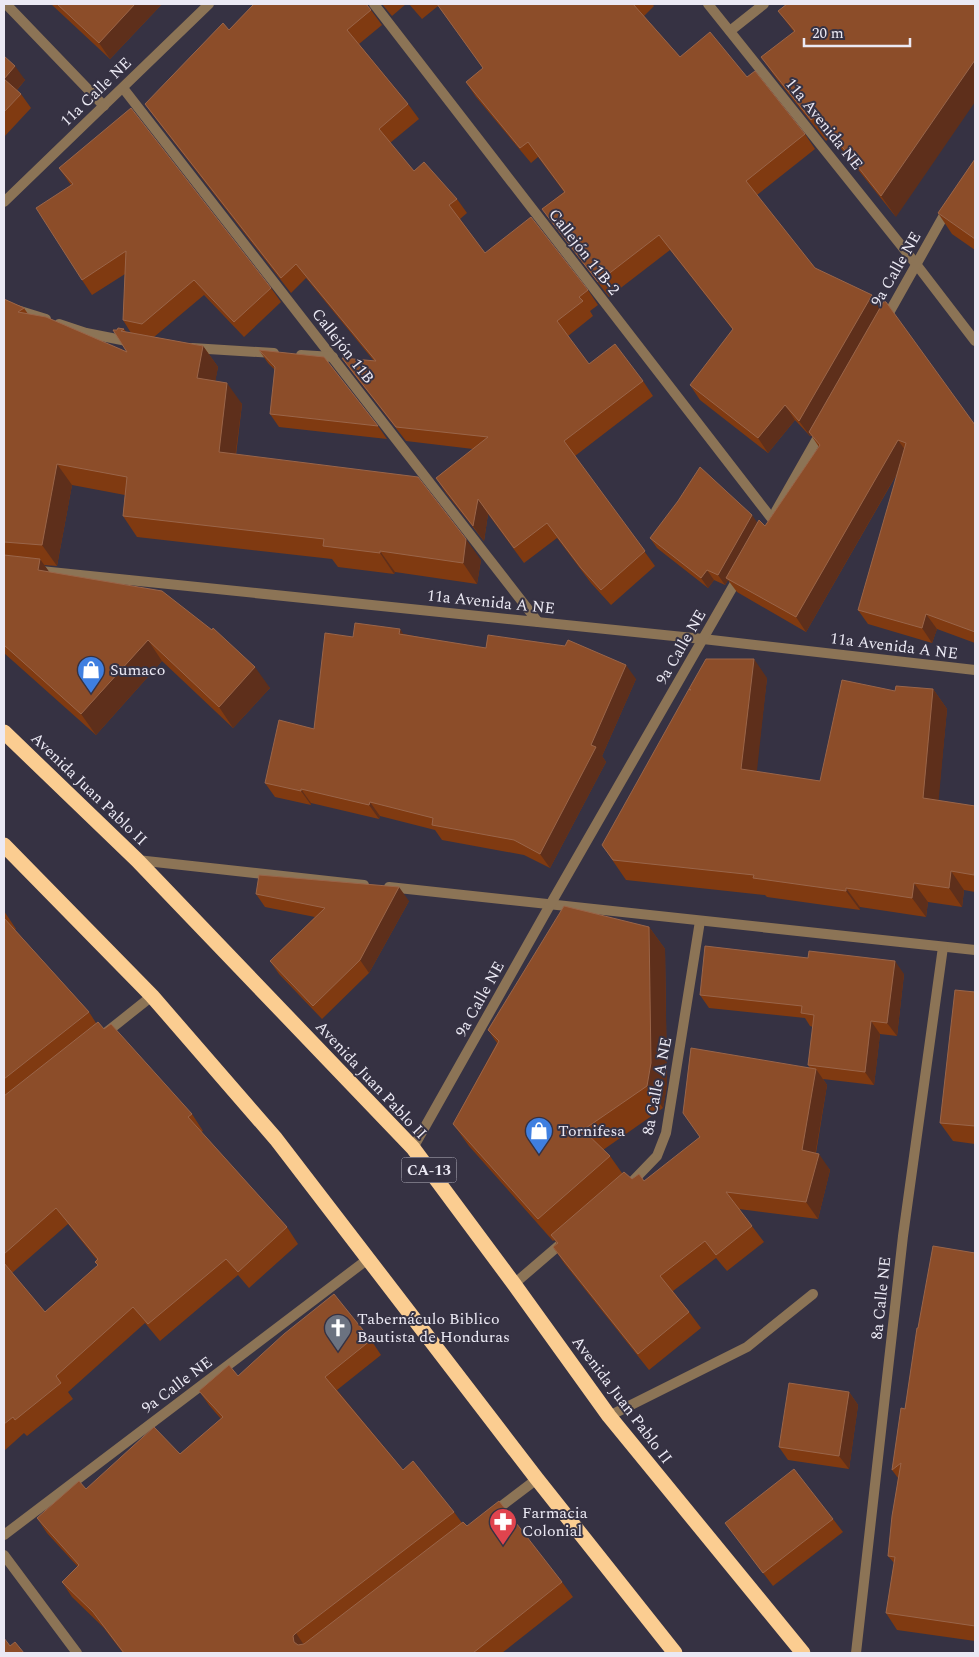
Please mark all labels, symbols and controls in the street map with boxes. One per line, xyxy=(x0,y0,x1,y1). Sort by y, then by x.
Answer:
scale bar xyxy=(804,15,910,47)
text: 20 m xyxy=(812,22,844,45)
street label: 11a Calle NE xyxy=(55,52,137,132)
street label: 11a Avenida NE xyxy=(779,73,869,175)
street label: Callejón 11B-2 xyxy=(543,204,625,300)
street label: 9a Calle NE xyxy=(865,227,927,311)
street label: Callejón 11B xyxy=(306,303,380,389)
street label: 11a Avenida A NE xyxy=(426,583,556,621)
street label: 9a Calle NE xyxy=(650,605,712,689)
street label: 11a Avenida A NE xyxy=(829,626,959,666)
shop icon: Sumaco xyxy=(76,655,106,694)
place label: Sumaco xyxy=(110,658,165,682)
street label: Avenida Juan Pablo II xyxy=(25,727,153,851)
street label: 9a Calle NE xyxy=(449,957,511,1041)
street label: Avenida Juan Pablo II xyxy=(310,1015,432,1145)
street label: 8a Calle A NE xyxy=(636,1035,678,1137)
shop icon: Tornifesa xyxy=(524,1116,554,1155)
place label: Tornifesa xyxy=(558,1119,625,1143)
road number: CA-13 xyxy=(402,1158,456,1182)
street label: 8a Calle NE xyxy=(865,1255,897,1341)
place label: Tabernáculo Biblico Bautista de Honduras xyxy=(357,1307,510,1349)
church icon: Tabernáculo Biblico Bautista de Honduras xyxy=(323,1313,353,1352)
street label: Avenida Juan Pablo II xyxy=(566,1331,678,1469)
street label: 9a Calle NE xyxy=(136,1350,218,1420)
place label: Farmacia Colonial xyxy=(522,1501,588,1543)
pharmacy icon: Farmacia Colonial xyxy=(488,1507,518,1546)

